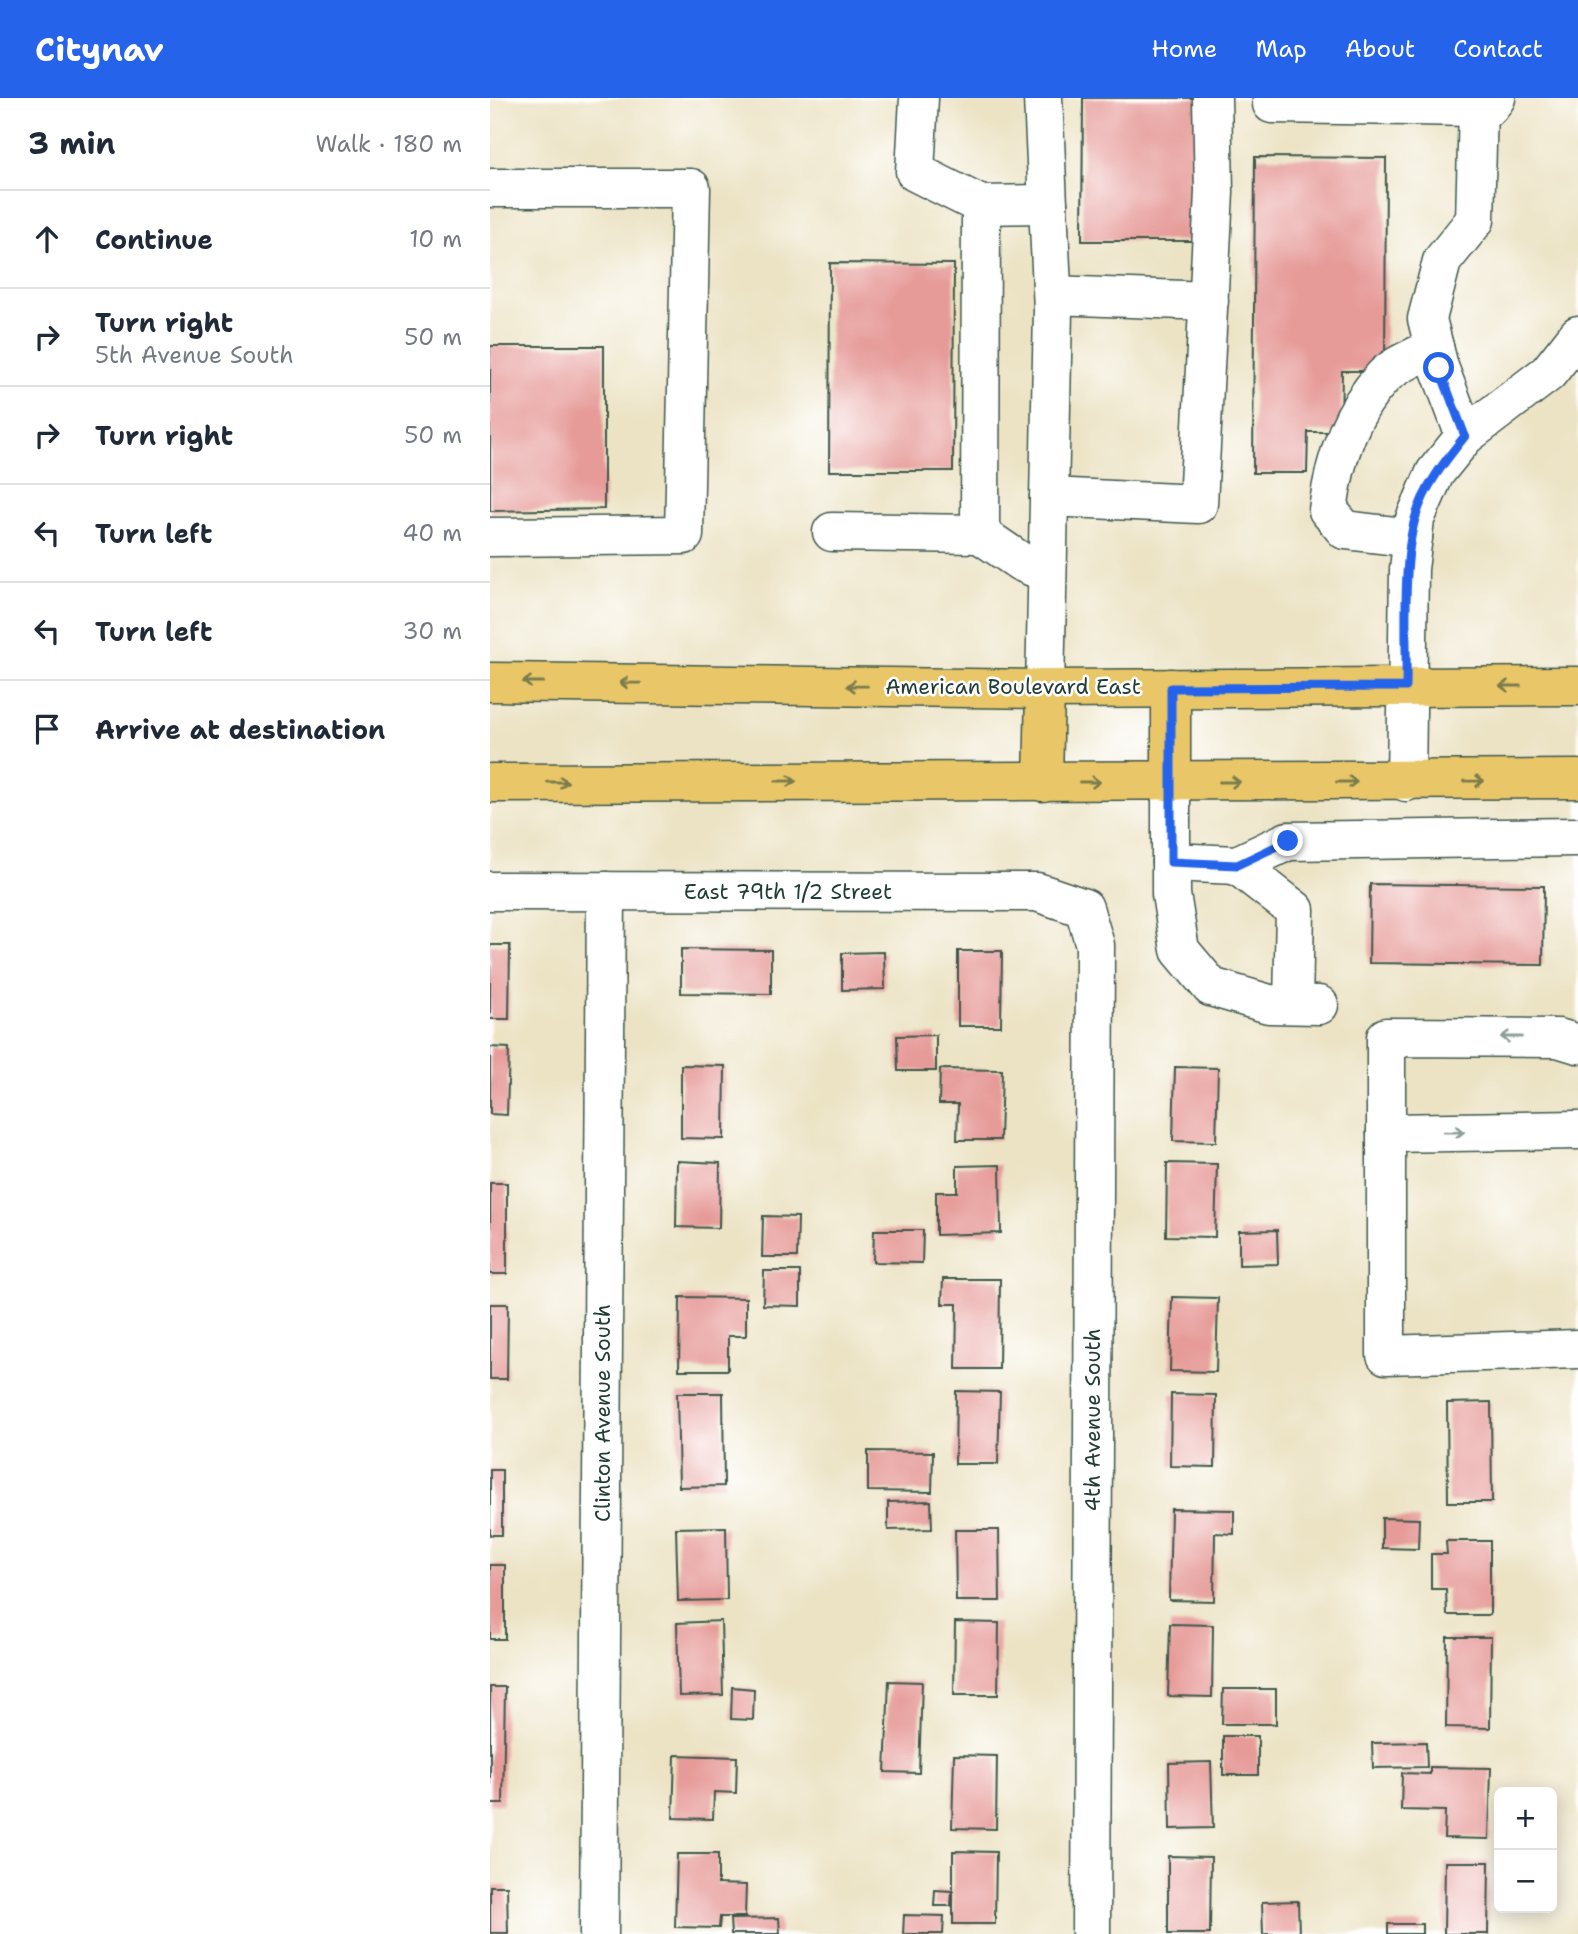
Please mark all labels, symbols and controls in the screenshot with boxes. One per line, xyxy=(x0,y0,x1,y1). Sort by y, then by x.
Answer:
text: Citynav xyxy=(35,27,164,72)
text: Home xyxy=(1151,33,1217,65)
text: Map xyxy=(1255,33,1307,65)
text: About xyxy=(1345,33,1415,65)
text: Contact xyxy=(1453,33,1543,65)
text: 3 min xyxy=(28,123,115,164)
text: Walk · 180 m xyxy=(316,129,462,159)
icon: ahead xyxy=(28,220,66,258)
text: Continue xyxy=(95,222,213,257)
text: 10 m xyxy=(409,224,462,254)
text: Turn right xyxy=(95,305,233,340)
icon: right xyxy=(28,318,66,356)
text: 50 m xyxy=(404,322,462,352)
text: 5th Avenue South xyxy=(95,340,294,370)
route start xyxy=(1423,352,1454,383)
icon: right xyxy=(28,416,66,454)
text: Turn right xyxy=(95,418,233,453)
text: 50 m xyxy=(404,420,462,450)
icon: left xyxy=(28,514,66,552)
text: Turn left xyxy=(95,516,212,551)
text: 40 m xyxy=(402,518,462,548)
icon: left xyxy=(28,612,66,650)
text: Turn left xyxy=(95,614,212,649)
text: 30 m xyxy=(403,616,462,646)
street label: American Boulevard East xyxy=(885,673,1141,701)
one-way arrow xyxy=(522,675,545,689)
one-way arrow xyxy=(619,676,642,689)
one-way arrow xyxy=(846,679,869,693)
one-way arrow xyxy=(1499,680,1522,693)
icon: arrive xyxy=(28,710,66,748)
text: Arrive at destination xyxy=(95,712,385,747)
one-way arrow xyxy=(774,774,797,788)
one-way arrow xyxy=(1462,774,1485,788)
one-way arrow xyxy=(546,775,569,789)
one-way arrow xyxy=(1078,775,1101,789)
one-way arrow xyxy=(1218,775,1241,789)
one-way arrow xyxy=(1335,775,1358,789)
route end xyxy=(1272,825,1303,856)
street label: East 79th 1/2 Street xyxy=(684,878,892,906)
one-way arrow xyxy=(1499,1030,1522,1044)
one-way arrow xyxy=(1443,1125,1466,1138)
street label: Clinton Avenue South xyxy=(589,1304,617,1522)
street label: 4th Avenue South xyxy=(1079,1328,1107,1512)
map controls xyxy=(1494,1787,1557,1913)
button: + xyxy=(1494,1787,1557,1850)
button: − xyxy=(1494,1850,1557,1913)

